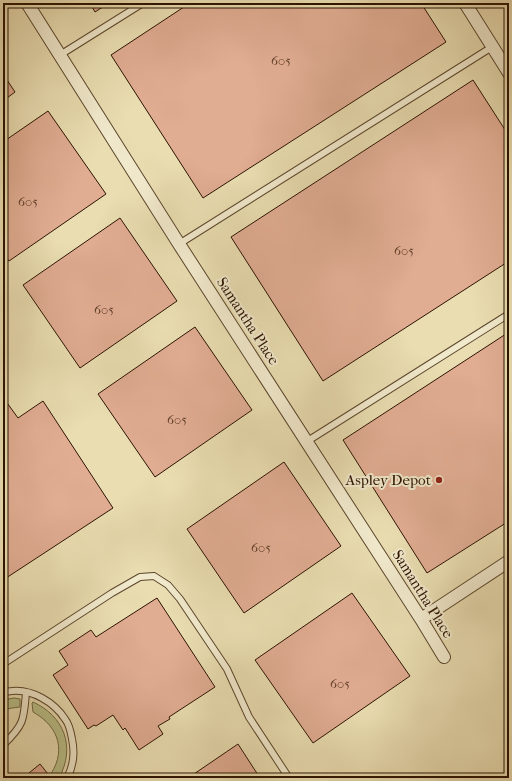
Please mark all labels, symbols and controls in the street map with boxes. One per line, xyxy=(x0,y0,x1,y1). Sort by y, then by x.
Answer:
house number: 605 xyxy=(271,53,291,68)
house number: 605 xyxy=(18,194,38,209)
house number: 605 xyxy=(394,243,414,258)
street label: Samantha Place xyxy=(213,274,283,369)
house number: 605 xyxy=(94,302,114,317)
house number: 605 xyxy=(167,412,187,427)
place label: Aspley Depot xyxy=(344,471,432,489)
marker: Aspley Depot xyxy=(434,475,444,485)
house number: 605 xyxy=(251,540,271,555)
street label: Samantha Place xyxy=(389,546,458,642)
house number: 605 xyxy=(330,676,350,691)

